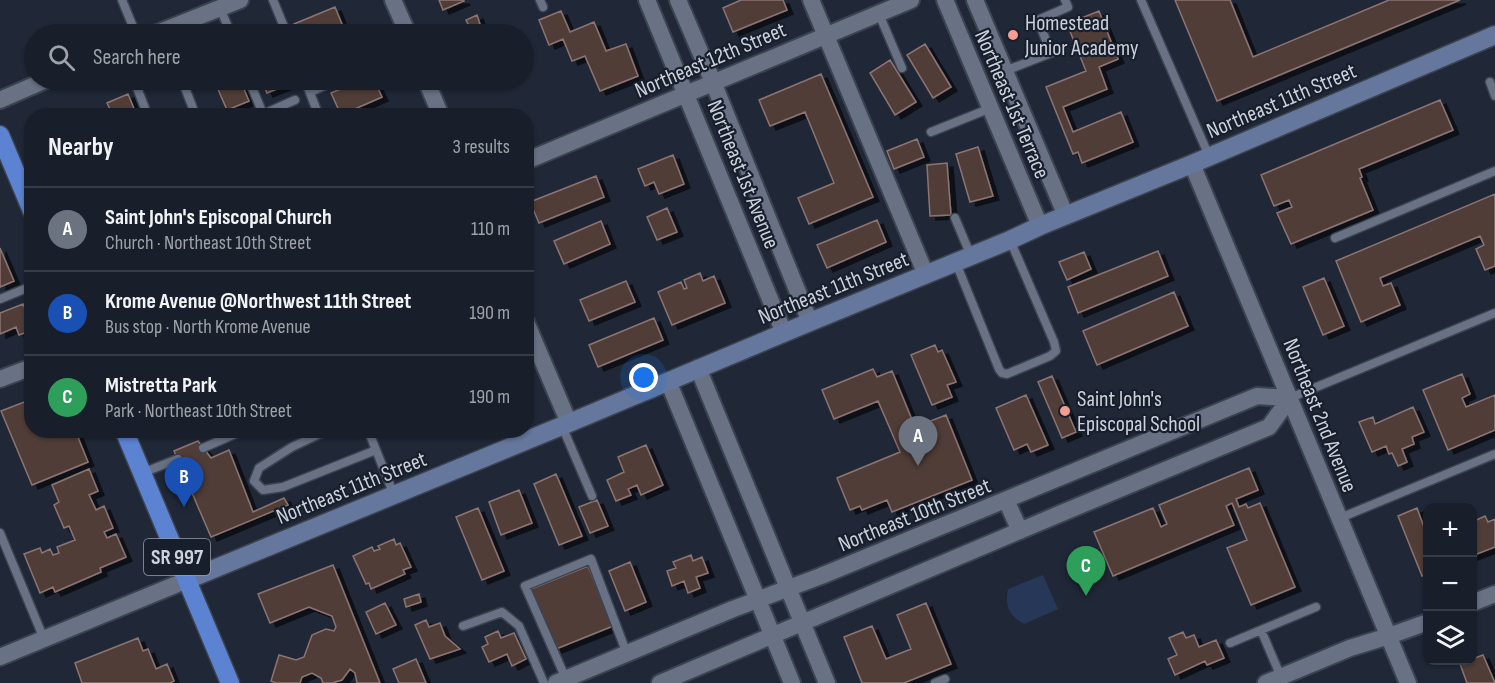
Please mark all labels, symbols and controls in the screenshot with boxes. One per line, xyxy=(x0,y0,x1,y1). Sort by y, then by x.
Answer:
place label: Homestead Junior Academy xyxy=(1024,10,1139,62)
street label: Northeast 12th Street xyxy=(631,16,790,104)
search box xyxy=(24,24,534,90)
street label: Northeast 1st Terrace xyxy=(968,26,1055,183)
marker: Homestead Junior Academy xyxy=(1006,28,1020,42)
icon: search xyxy=(45,41,78,74)
text: Search here xyxy=(93,44,180,71)
street label: Northeast 11th Street xyxy=(1203,58,1361,145)
street label: Northeast 1st Avenue xyxy=(700,96,785,253)
text: Nearby xyxy=(48,132,114,163)
text: 3 results xyxy=(453,135,510,159)
text: Saint John's Episcopal Church xyxy=(105,204,332,231)
text: A xyxy=(63,217,72,241)
text: 110 m xyxy=(471,217,510,241)
text: Church · Northeast 10th Street xyxy=(105,231,311,255)
street label: Northeast 11th Street xyxy=(754,246,913,331)
text: Krome Avenue @Northwest 11th Street xyxy=(105,288,411,315)
text: B xyxy=(63,301,72,325)
text: 190 m xyxy=(469,301,510,325)
text: Bus stop · North Krome Avenue xyxy=(105,315,311,339)
street label: Northeast 2nd Avenue xyxy=(1276,335,1363,496)
your location xyxy=(629,363,658,392)
text: Mistretta Park xyxy=(105,372,217,399)
text: C xyxy=(62,385,73,409)
text: 190 m xyxy=(469,385,510,409)
place label: Saint John's Episcopal School xyxy=(1077,386,1200,438)
text: Park · Northeast 10th Street xyxy=(105,399,292,423)
marker: Saint John's Episcopal School xyxy=(1058,404,1072,418)
pin: A xyxy=(898,416,938,466)
street label: Northeast 11th Street xyxy=(272,446,431,531)
pin: B xyxy=(164,458,204,507)
street label: Northeast 10th Street xyxy=(834,472,995,558)
map controls xyxy=(1423,503,1477,665)
button: + xyxy=(1423,503,1477,557)
road number: SR 997 xyxy=(144,539,210,575)
pin: C xyxy=(1066,546,1106,596)
button: − xyxy=(1423,557,1477,611)
button: layers xyxy=(1423,611,1477,665)

